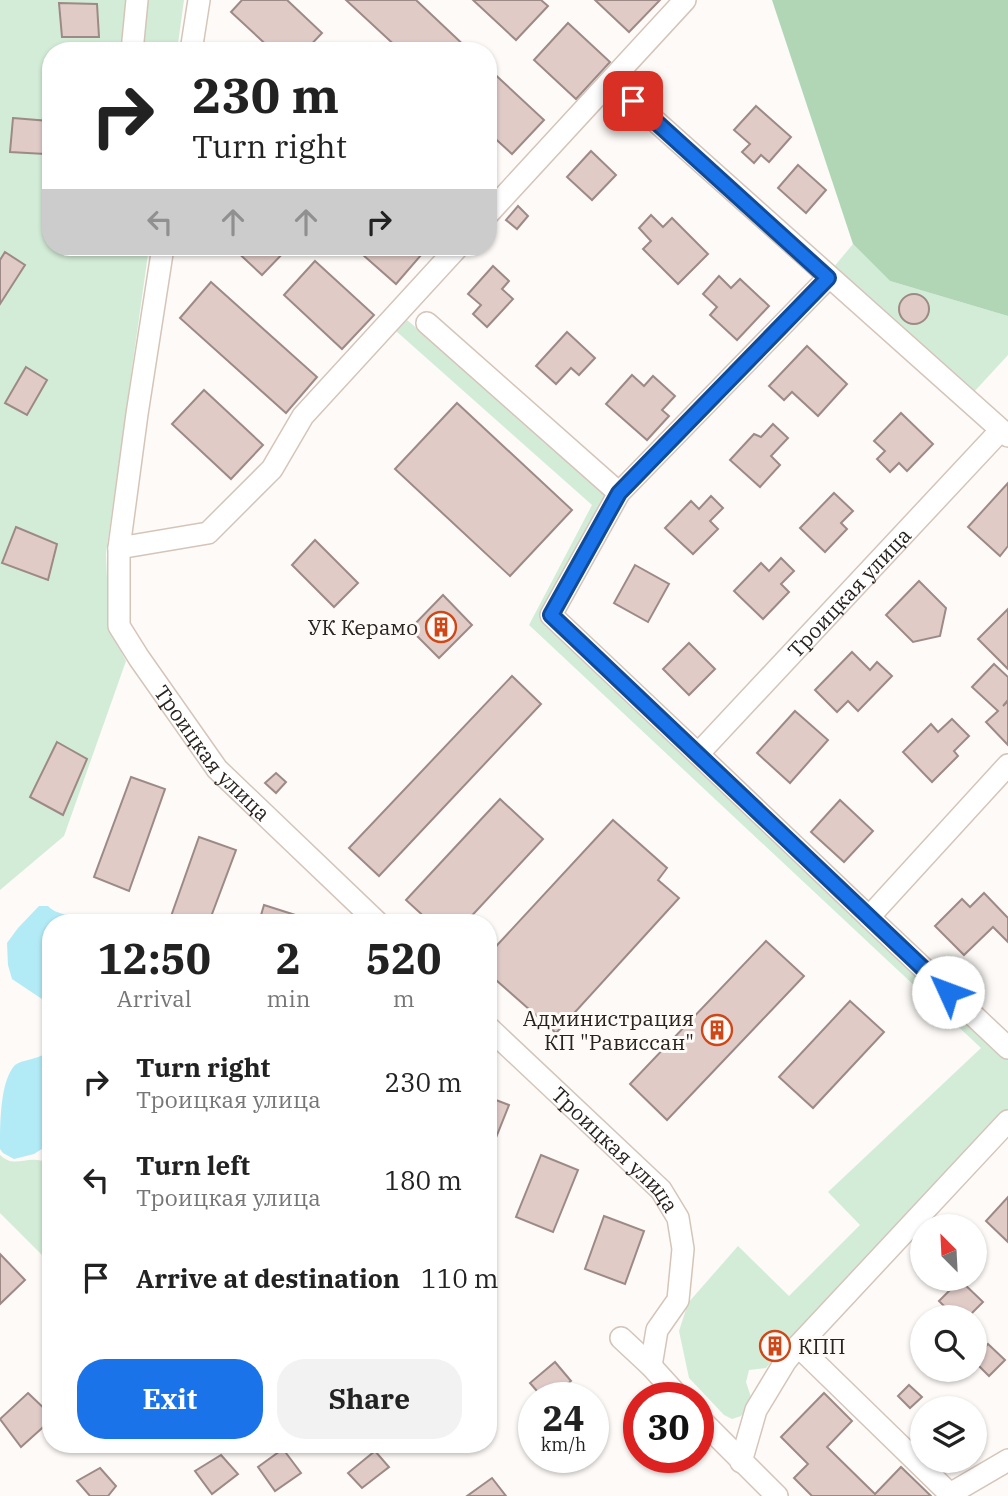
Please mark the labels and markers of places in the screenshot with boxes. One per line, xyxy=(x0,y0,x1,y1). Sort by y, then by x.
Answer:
pin xyxy=(603,71,663,131)
building icon: УК Керамо xyxy=(424,610,458,644)
place label: УК Керамо xyxy=(308,613,418,641)
place label: Администрация КП "Рависсан" xyxy=(523,1004,694,1056)
building icon: Администрация КП "Рависсан" xyxy=(700,1013,734,1047)
building icon: КПП xyxy=(758,1329,792,1363)
place label: КПП xyxy=(798,1332,845,1360)

